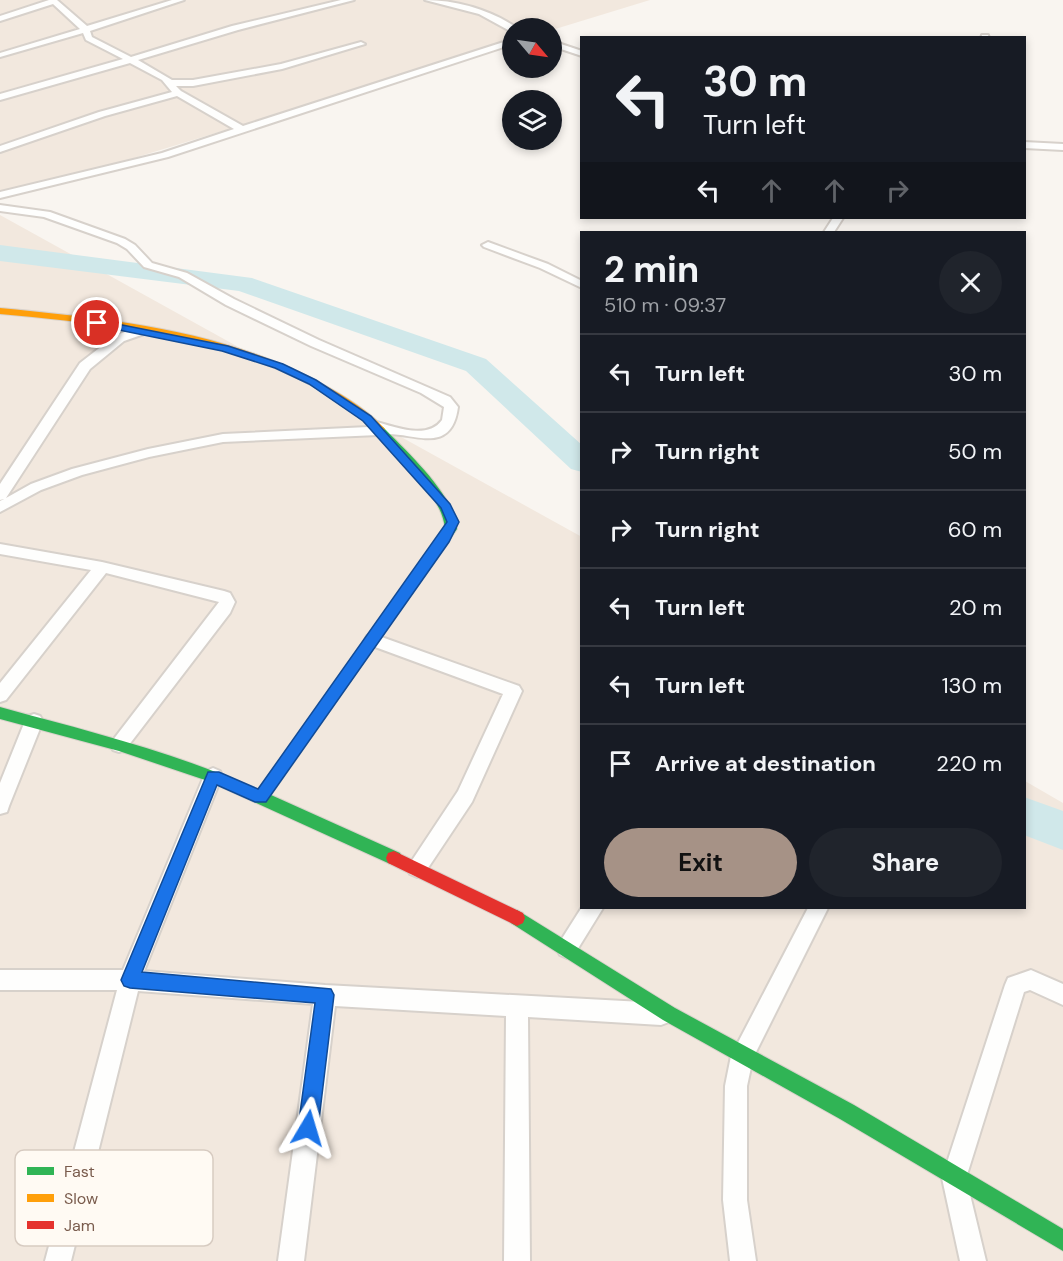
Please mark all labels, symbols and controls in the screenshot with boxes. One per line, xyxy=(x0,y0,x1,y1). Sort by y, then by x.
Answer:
north arrow xyxy=(502,18,562,78)
map controls xyxy=(502,18,562,150)
text: 30 m xyxy=(703,54,807,109)
icon: left xyxy=(604,60,682,138)
button: layers xyxy=(502,90,562,150)
text: Turn left xyxy=(703,107,806,142)
icon: left xyxy=(692,174,725,207)
icon: ahead xyxy=(755,174,788,207)
icon: ahead xyxy=(818,174,851,207)
icon: right xyxy=(881,174,914,207)
text: 2 min xyxy=(604,246,699,293)
button: close xyxy=(939,251,1002,314)
text: 510 m · 09:37 xyxy=(604,292,726,318)
pin xyxy=(71,297,122,348)
icon: arrive xyxy=(80,306,113,339)
icon: left xyxy=(604,357,637,390)
text: Turn left xyxy=(655,359,745,388)
text: 30 m xyxy=(948,359,1002,388)
icon: right xyxy=(604,435,637,468)
text: Turn right xyxy=(655,437,760,466)
text: 50 m xyxy=(948,437,1002,466)
icon: right xyxy=(604,513,637,546)
text: Turn right xyxy=(655,515,760,544)
text: 60 m xyxy=(948,515,1002,544)
icon: left xyxy=(604,591,637,624)
text: Turn left xyxy=(655,593,745,622)
text: 20 m xyxy=(949,593,1002,622)
icon: left xyxy=(604,669,637,702)
text: Turn left xyxy=(655,671,745,700)
text: 130 m xyxy=(942,671,1002,700)
icon: arrive xyxy=(604,747,637,780)
text: Arrive at destination xyxy=(655,749,876,778)
text: 220 m xyxy=(936,749,1002,778)
button: Exit xyxy=(604,828,797,897)
button: Share xyxy=(809,828,1002,897)
position arrow xyxy=(276,1096,340,1160)
legend xyxy=(15,1150,213,1246)
text: Fast xyxy=(64,1161,95,1182)
text: Slow xyxy=(64,1188,98,1209)
text: Jam xyxy=(64,1215,95,1236)

